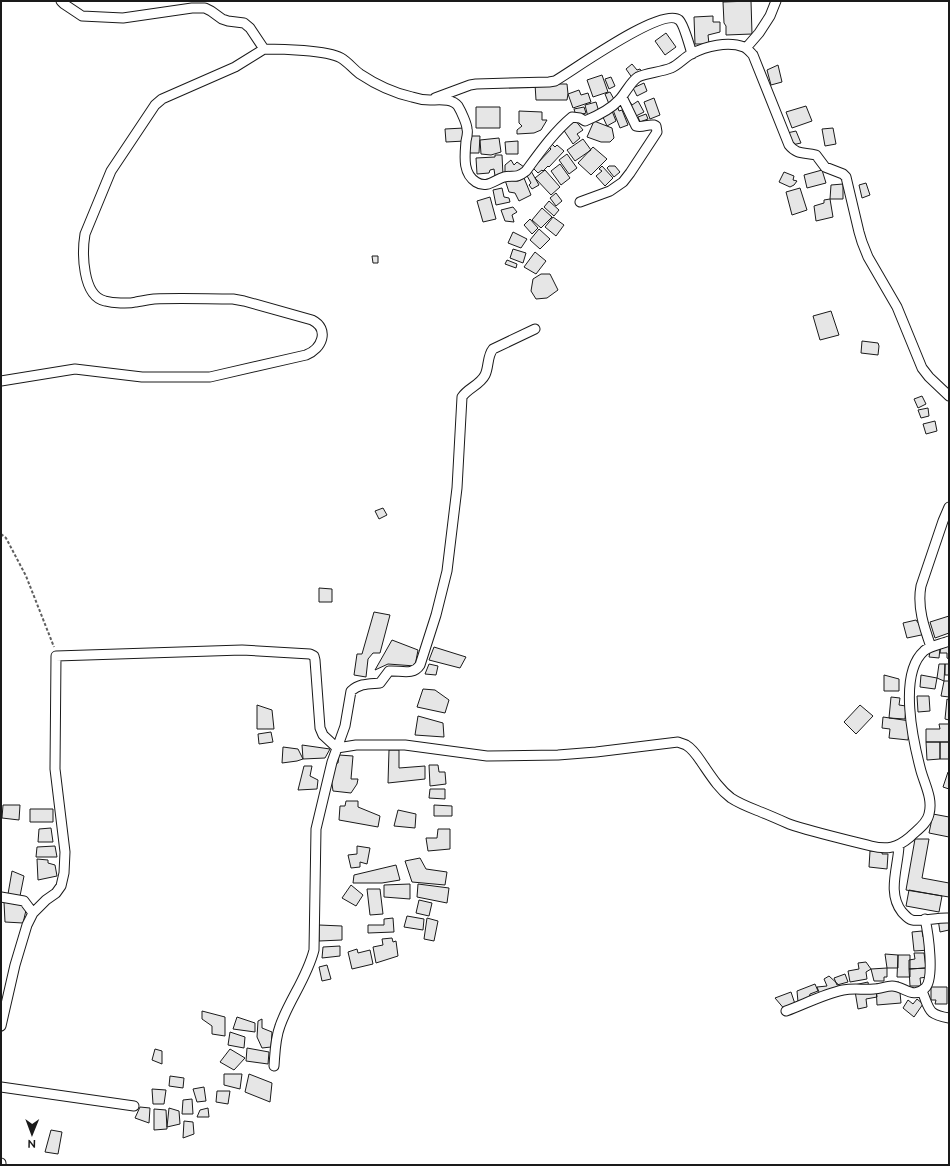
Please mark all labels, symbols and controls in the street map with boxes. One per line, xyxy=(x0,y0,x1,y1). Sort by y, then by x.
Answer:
north arrow xyxy=(12,1114,52,1154)
text: N xyxy=(28,1137,36,1150)

